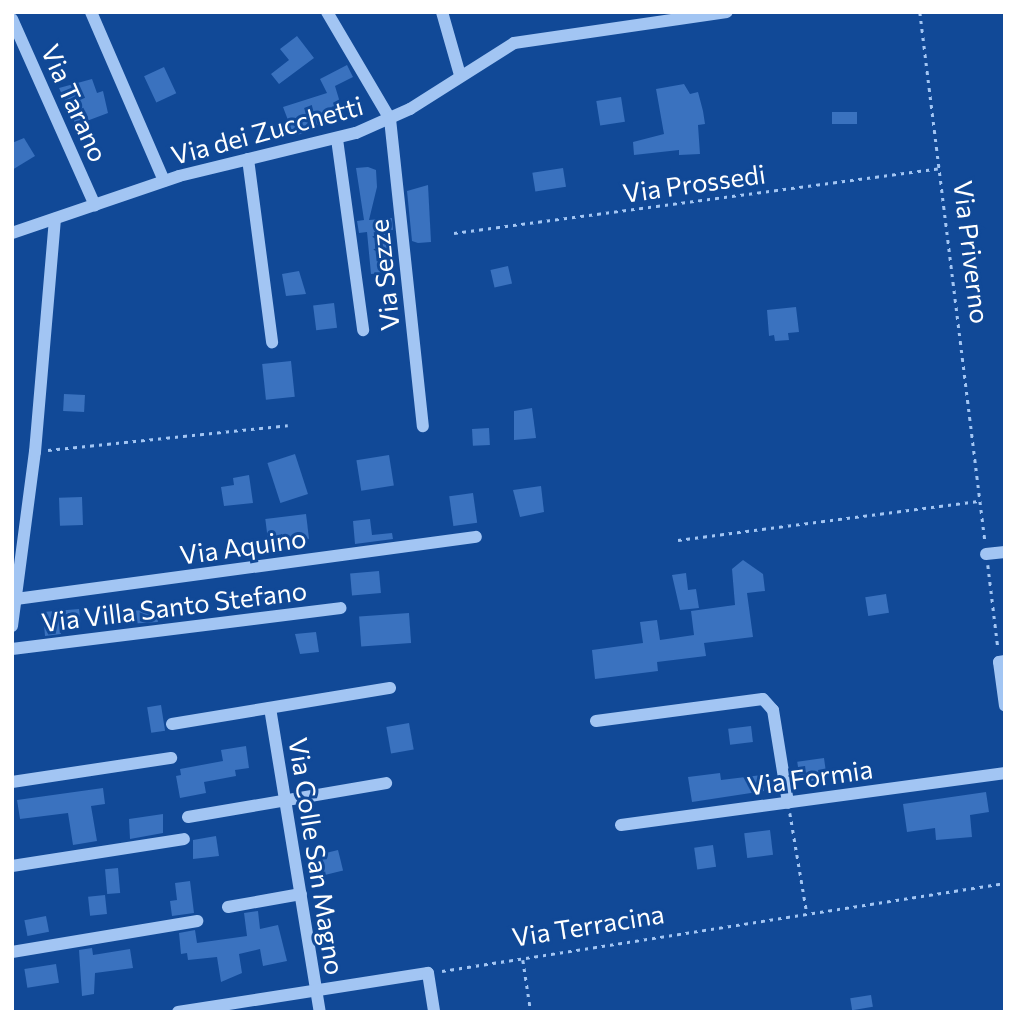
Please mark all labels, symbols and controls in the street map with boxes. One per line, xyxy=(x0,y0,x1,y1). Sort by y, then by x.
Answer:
street label: Via Tarano xyxy=(35,39,115,167)
street label: Via dei Zucchetti xyxy=(168,89,366,171)
street label: Via Prossedi xyxy=(621,158,767,208)
street label: Via Priverno xyxy=(948,179,996,325)
street label: Via Sezze xyxy=(363,218,405,332)
street label: Via Aquino xyxy=(178,522,308,570)
street label: Via Villa Santo Stefano xyxy=(40,574,308,638)
street label: Via Colle San Magno xyxy=(283,735,351,977)
street label: Via Formia xyxy=(745,753,875,801)
street label: Via Terracina xyxy=(510,898,666,952)

